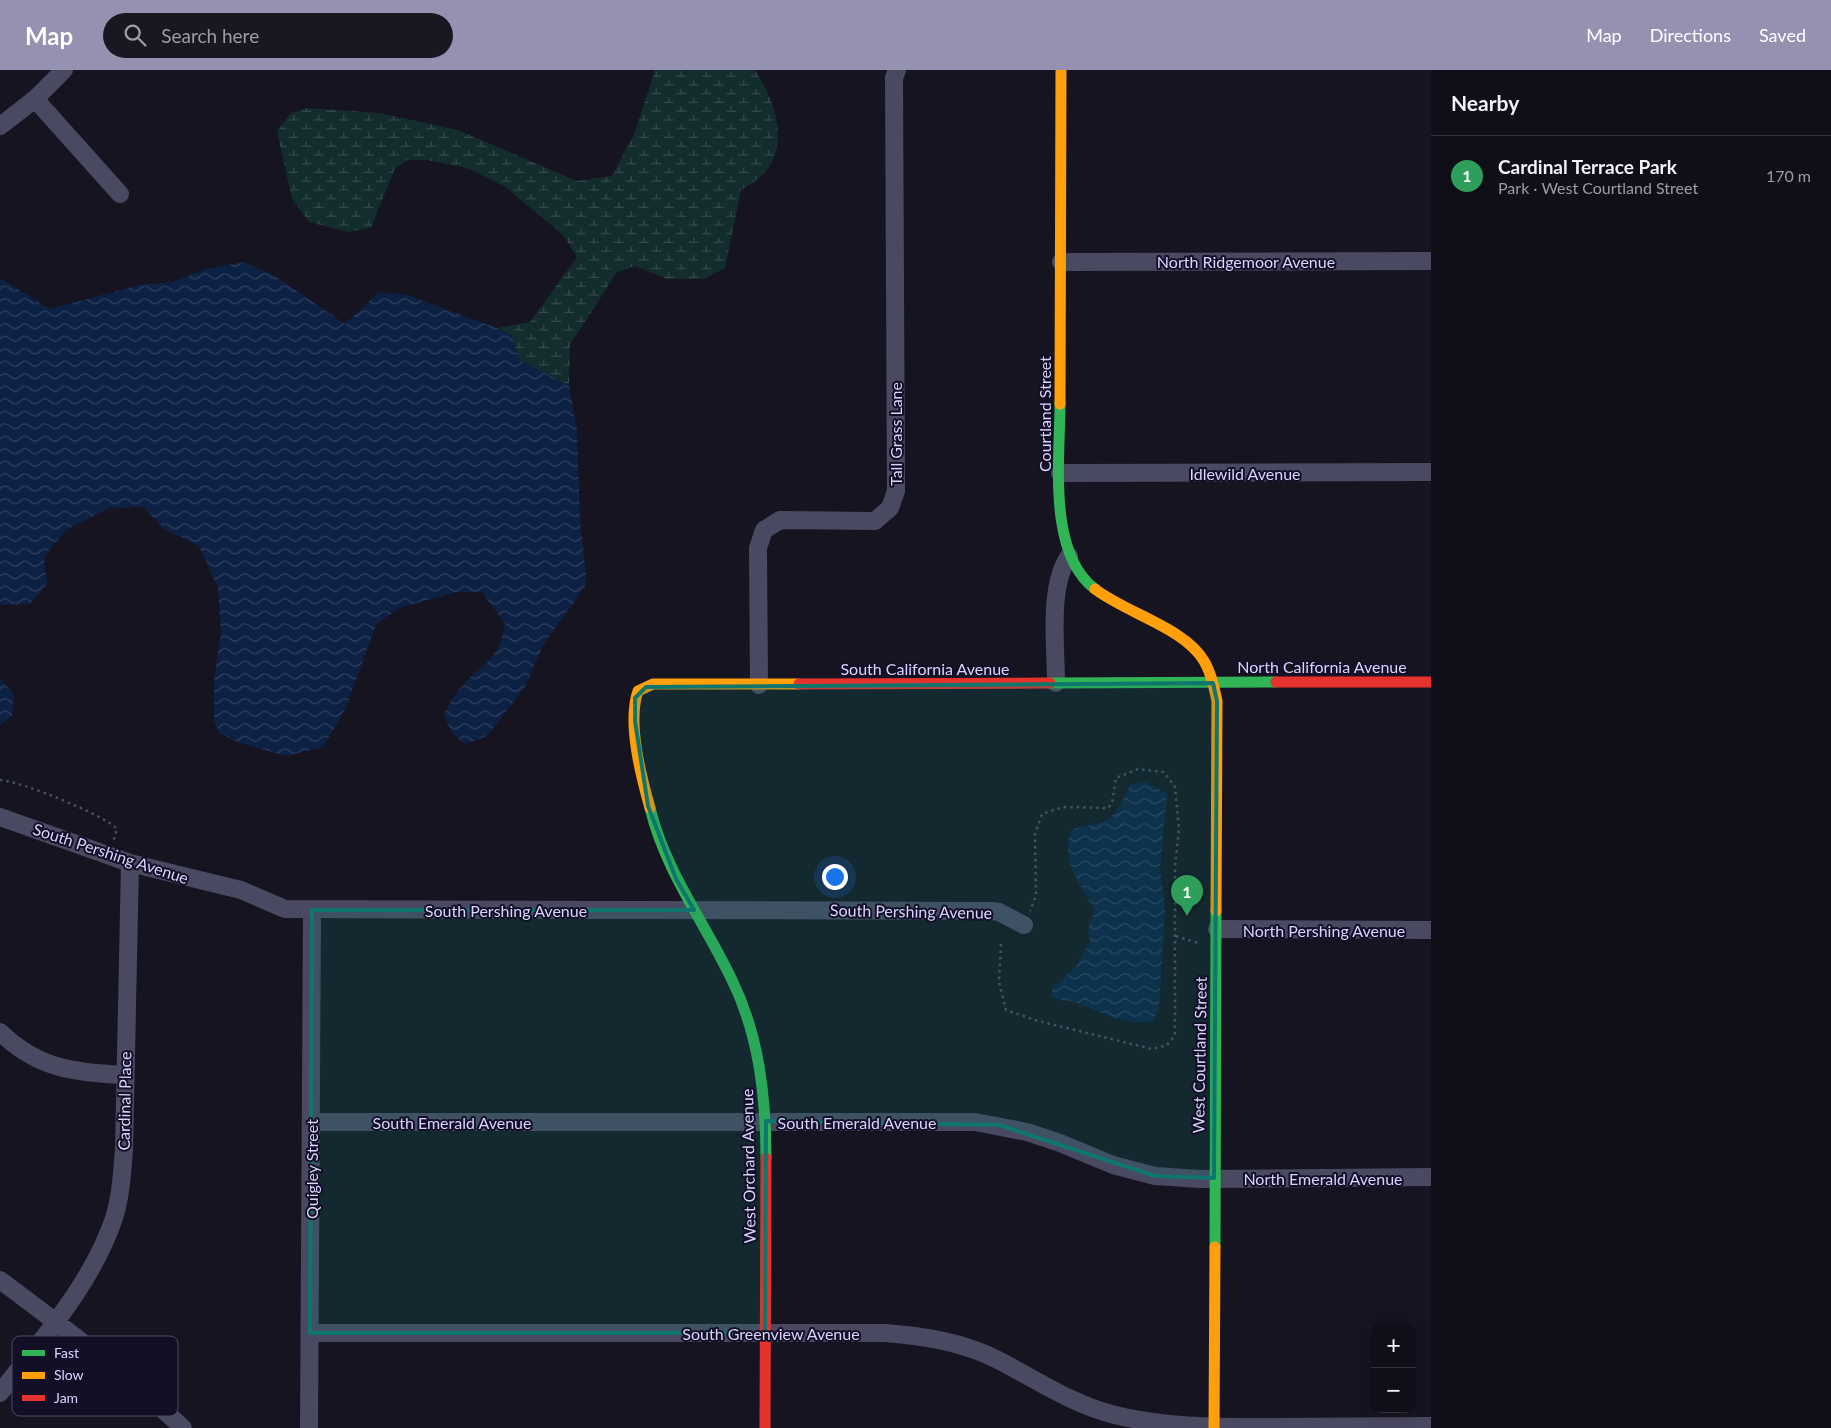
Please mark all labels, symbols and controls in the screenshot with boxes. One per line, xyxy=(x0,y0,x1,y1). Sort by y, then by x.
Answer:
search box xyxy=(103,13,453,58)
text: Map xyxy=(25,21,73,50)
icon: search xyxy=(121,21,149,49)
text: Search here xyxy=(161,24,259,47)
text: Map xyxy=(1586,24,1622,46)
text: Directions xyxy=(1650,24,1731,46)
text: Saved xyxy=(1759,24,1806,46)
text: Nearby xyxy=(1451,90,1519,115)
text: Cardinal Terrace Park xyxy=(1498,155,1677,178)
text: 1 xyxy=(1462,166,1472,185)
text: 170 m xyxy=(1766,166,1811,185)
text: Park · West Courtland Street xyxy=(1498,178,1698,197)
street label: North Ridgemoor Avenue xyxy=(1157,252,1335,271)
street label: Courtland Street xyxy=(1035,356,1054,472)
street label: Tall Grass Lane xyxy=(886,382,905,486)
street label: Idlewild Avenue xyxy=(1189,464,1301,483)
street label: North California Avenue xyxy=(1237,657,1407,676)
street label: South California Avenue xyxy=(840,659,1010,678)
street label: South Pershing Avenue xyxy=(31,819,191,887)
your location xyxy=(822,864,848,890)
pin: 1 xyxy=(1171,875,1203,916)
street label: South Pershing Avenue xyxy=(830,900,992,922)
street label: South Pershing Avenue xyxy=(425,901,587,920)
street label: North Pershing Avenue xyxy=(1243,921,1405,940)
street label: West Courtland Street xyxy=(1188,976,1210,1134)
street label: Cardinal Place xyxy=(114,1051,134,1151)
street label: West Orchard Avenue xyxy=(737,1089,759,1243)
street label: South Emerald Avenue xyxy=(373,1113,531,1132)
street label: South Emerald Avenue xyxy=(778,1113,936,1132)
street label: Quigley Street xyxy=(302,1119,321,1219)
street label: North Emerald Avenue xyxy=(1243,1169,1403,1188)
map controls xyxy=(1371,1323,1416,1413)
button: + xyxy=(1371,1323,1416,1368)
street label: South Greenview Avenue xyxy=(682,1324,860,1343)
legend xyxy=(12,1336,178,1416)
text: Fast xyxy=(54,1344,79,1361)
text: Slow xyxy=(54,1366,84,1383)
button: − xyxy=(1371,1368,1416,1413)
text: Jam xyxy=(54,1389,78,1406)

